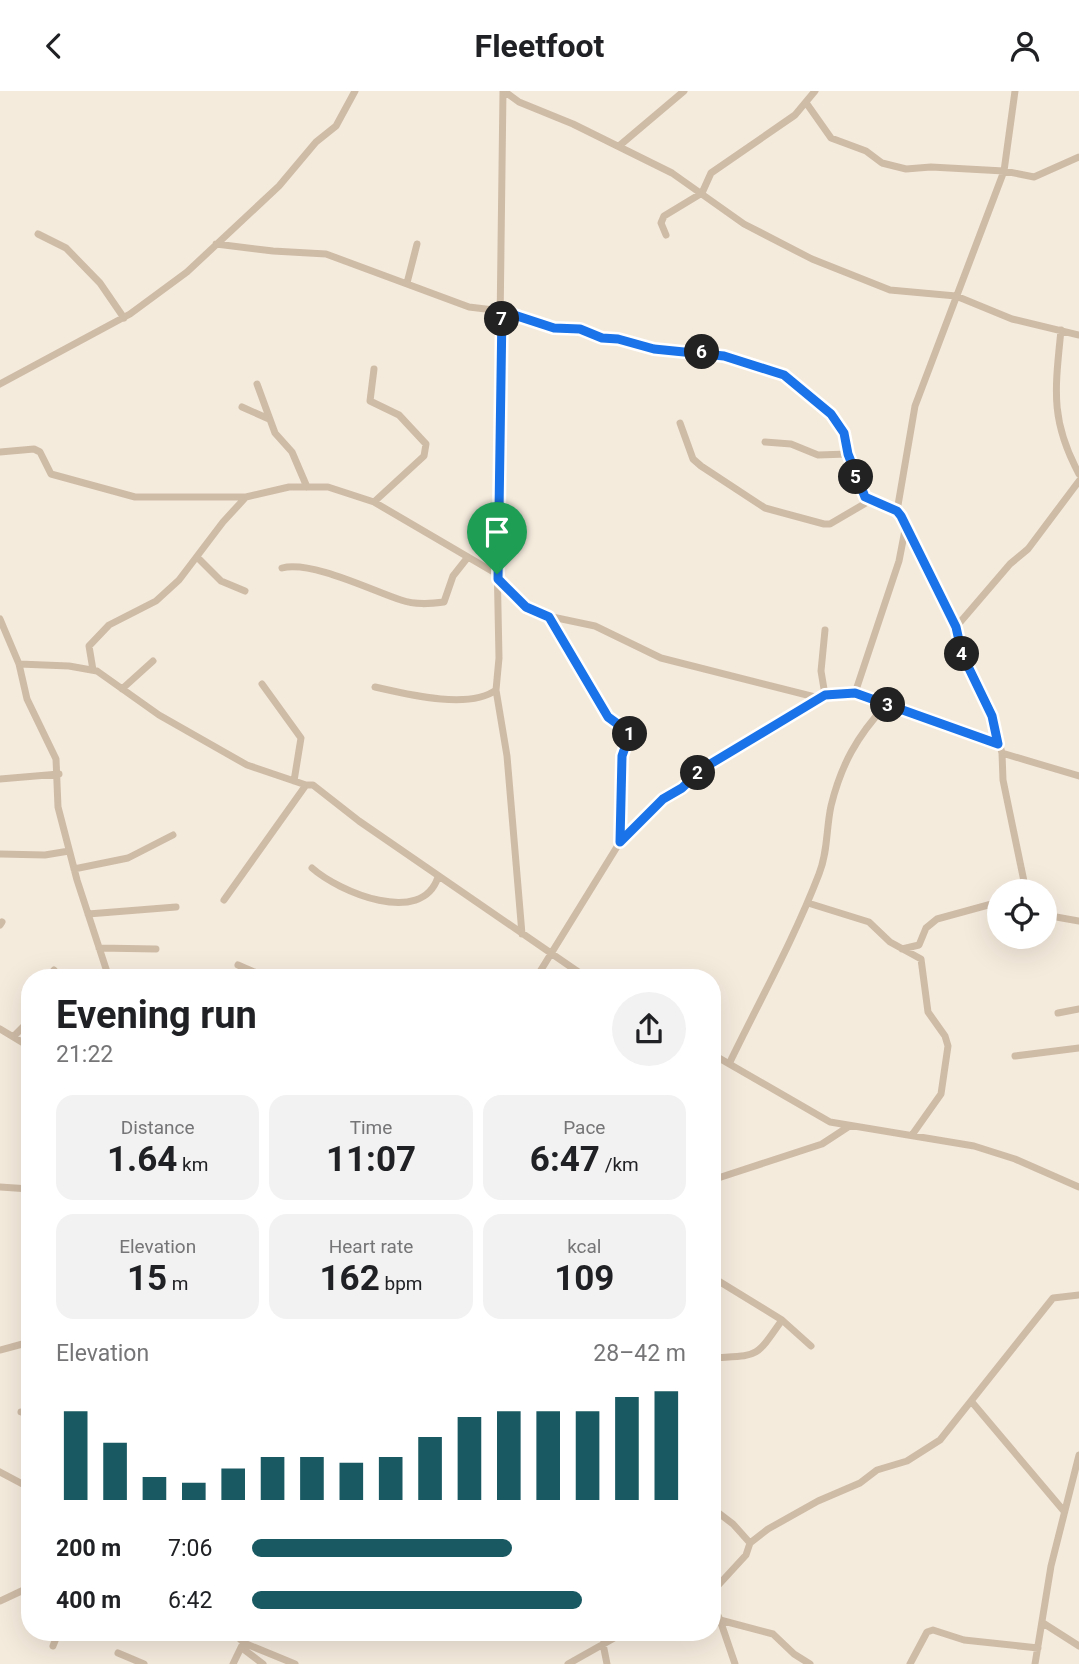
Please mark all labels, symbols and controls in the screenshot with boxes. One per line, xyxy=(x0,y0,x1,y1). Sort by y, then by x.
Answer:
icon: back xyxy=(35,27,73,65)
text: Fleetfoot xyxy=(475,27,604,65)
icon: person xyxy=(1006,27,1044,65)
pin: 7 xyxy=(484,301,520,337)
text: 7 xyxy=(496,307,507,330)
pin: 6 xyxy=(684,335,720,369)
text: 6 xyxy=(696,340,707,363)
pin: 5 xyxy=(838,459,874,495)
text: 5 xyxy=(850,465,861,488)
pin xyxy=(467,502,527,574)
icon: arrive xyxy=(478,513,516,551)
pin: 4 xyxy=(944,637,979,671)
text: 4 xyxy=(956,642,967,665)
pin: 3 xyxy=(870,687,906,723)
text: 3 xyxy=(882,693,893,716)
pin: 1 xyxy=(612,717,648,751)
text: 1 xyxy=(624,722,635,745)
pin: 2 xyxy=(680,755,716,791)
text: 2 xyxy=(692,761,703,784)
map controls xyxy=(987,879,1057,949)
button: locate xyxy=(987,879,1057,949)
button: share xyxy=(612,992,686,1066)
text: Evening run xyxy=(56,993,257,1037)
text: 21:22 xyxy=(56,1041,113,1068)
text: Distance xyxy=(121,1116,195,1139)
text: Time xyxy=(350,1116,392,1139)
text: Pace xyxy=(563,1116,605,1139)
text: 1.64 xyxy=(107,1139,177,1180)
text: 11:07 xyxy=(326,1139,416,1180)
text: 6:47 xyxy=(530,1139,600,1180)
text: km xyxy=(177,1153,208,1176)
text: /km xyxy=(600,1153,639,1176)
text: Elevation xyxy=(119,1235,196,1258)
text: Heart rate xyxy=(329,1235,413,1258)
text: kcal xyxy=(567,1235,602,1258)
text: 15 xyxy=(127,1258,167,1299)
text: 162 xyxy=(320,1258,380,1299)
text: 109 xyxy=(554,1258,614,1299)
text: m xyxy=(167,1272,188,1295)
text: bpm xyxy=(380,1272,422,1295)
text: Elevation xyxy=(56,1340,149,1367)
text: 28–42 m xyxy=(593,1340,686,1367)
text: 200 m xyxy=(56,1535,121,1562)
text: 7:06 xyxy=(168,1535,212,1562)
text: 400 m xyxy=(56,1587,121,1614)
text: 6:42 xyxy=(168,1587,212,1614)

